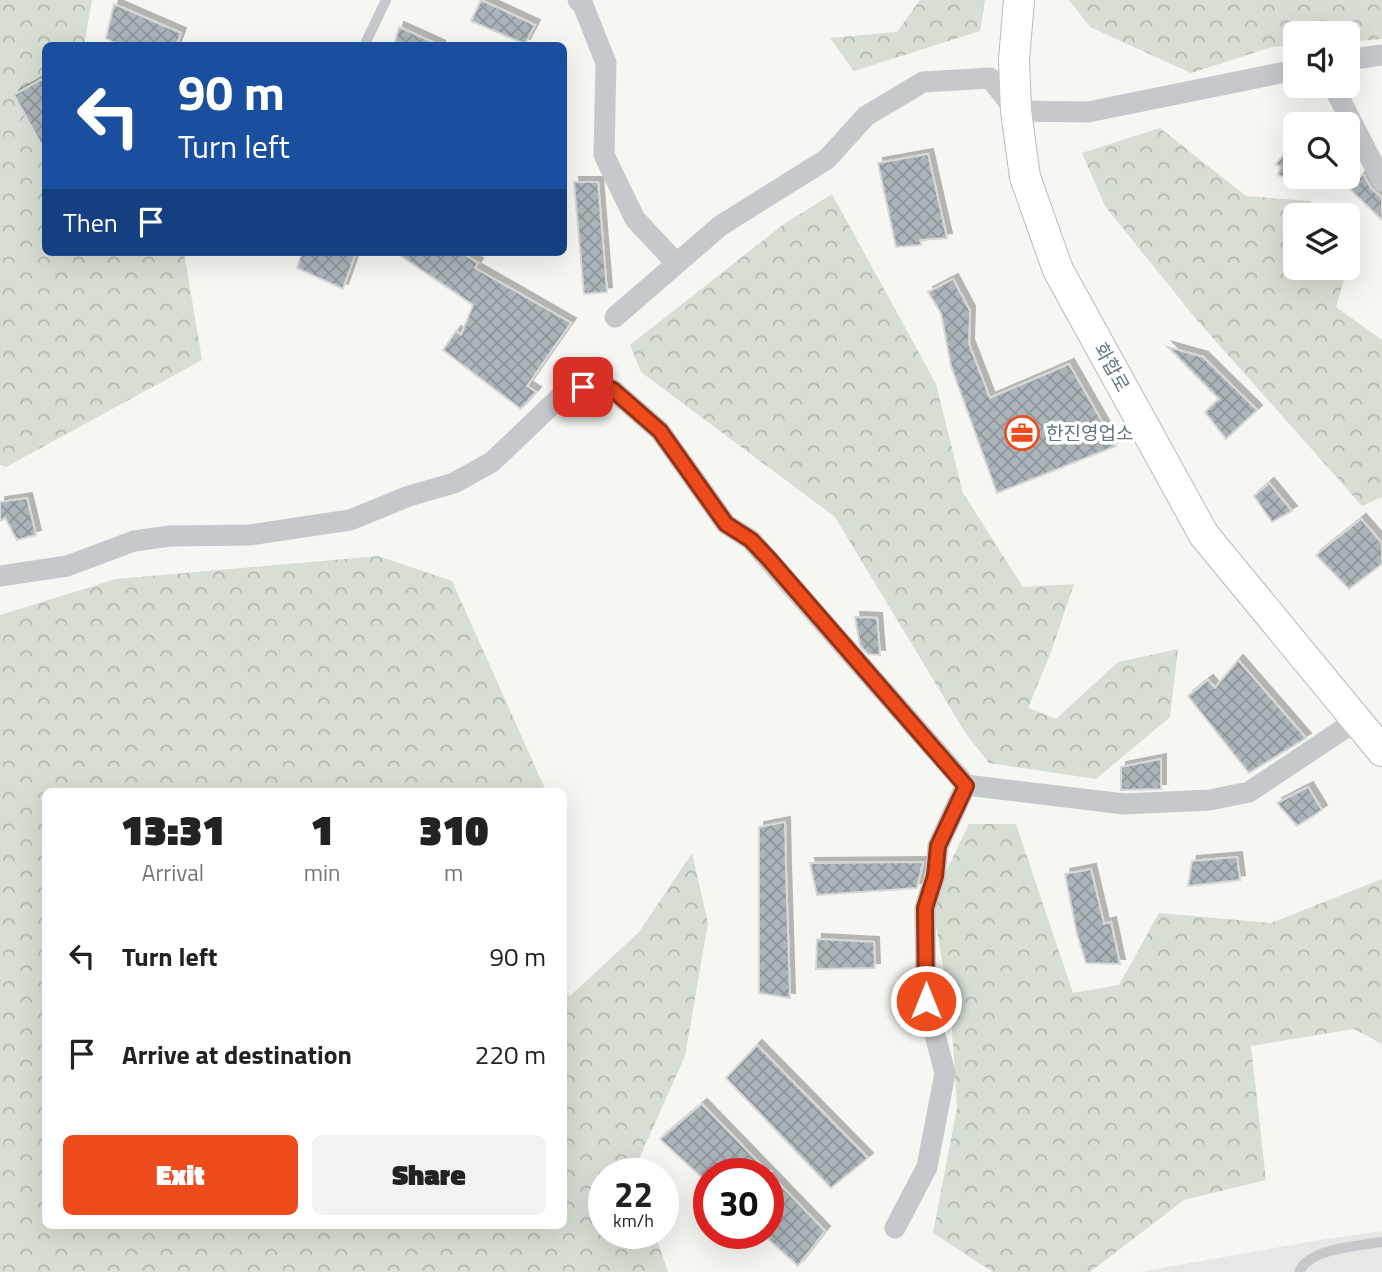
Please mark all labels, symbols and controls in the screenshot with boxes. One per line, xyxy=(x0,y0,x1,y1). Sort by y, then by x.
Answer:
map controls xyxy=(1283,21,1360,280)
button: sound xyxy=(1283,21,1360,98)
text: 90 m xyxy=(178,54,285,129)
icon: left xyxy=(63,70,154,161)
button: search xyxy=(1283,112,1360,189)
text: Turn left xyxy=(178,122,290,170)
text: Then xyxy=(63,203,118,242)
icon: arrive xyxy=(132,203,170,241)
button: layers xyxy=(1283,203,1360,280)
street label: 화합로 xyxy=(1087,337,1138,397)
pin xyxy=(553,357,613,417)
icon: arrive xyxy=(564,368,602,406)
office icon: 한진영업소 xyxy=(1003,414,1041,452)
place label: 한진영업소 xyxy=(1046,418,1133,447)
text: 13:31 xyxy=(121,797,225,861)
text: 1 xyxy=(311,797,334,861)
text: 310 xyxy=(419,797,488,861)
text: Arrival xyxy=(142,855,204,890)
text: min xyxy=(304,855,340,890)
text: m xyxy=(444,855,463,890)
icon: left xyxy=(63,937,101,975)
text: Turn left xyxy=(122,937,217,976)
text: 90 m xyxy=(489,937,546,976)
position arrow xyxy=(889,964,963,1038)
icon: arrive xyxy=(63,1035,101,1073)
text: Arrive at destination xyxy=(122,1035,352,1074)
text: 220 m xyxy=(475,1035,546,1074)
button: Exit xyxy=(63,1135,298,1215)
button: Share xyxy=(312,1135,546,1215)
speed limit sign: 30 xyxy=(693,1158,784,1249)
text: 22 xyxy=(614,1167,653,1221)
text: km/h xyxy=(613,1207,654,1234)

